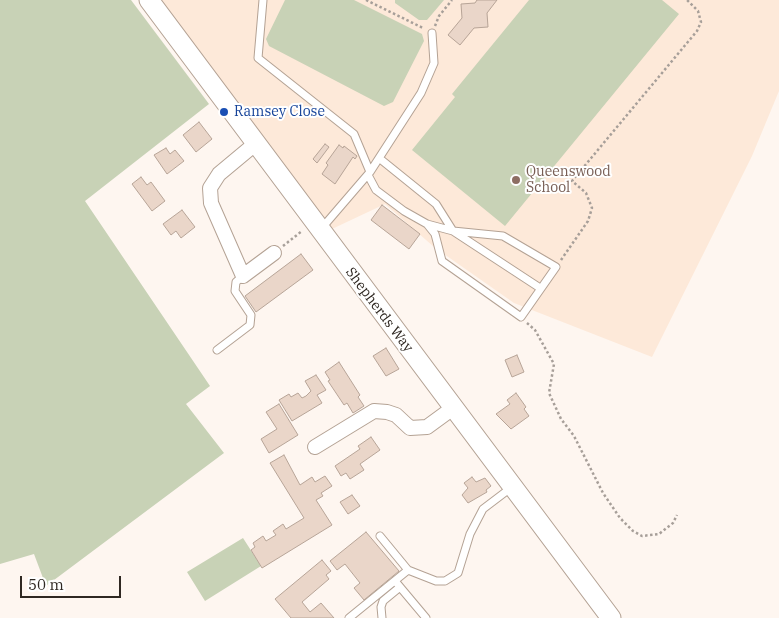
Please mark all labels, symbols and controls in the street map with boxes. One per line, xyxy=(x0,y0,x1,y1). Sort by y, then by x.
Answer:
place label: Ramsey Close xyxy=(234,104,325,120)
marker: Ramsey Close xyxy=(218,106,230,118)
place label: Queenswood School xyxy=(526,164,611,196)
marker: Queenswood School xyxy=(510,174,522,186)
street label: Shepherds Way xyxy=(342,264,416,356)
scale bar xyxy=(22,566,124,598)
text: 50 m xyxy=(28,575,64,594)

